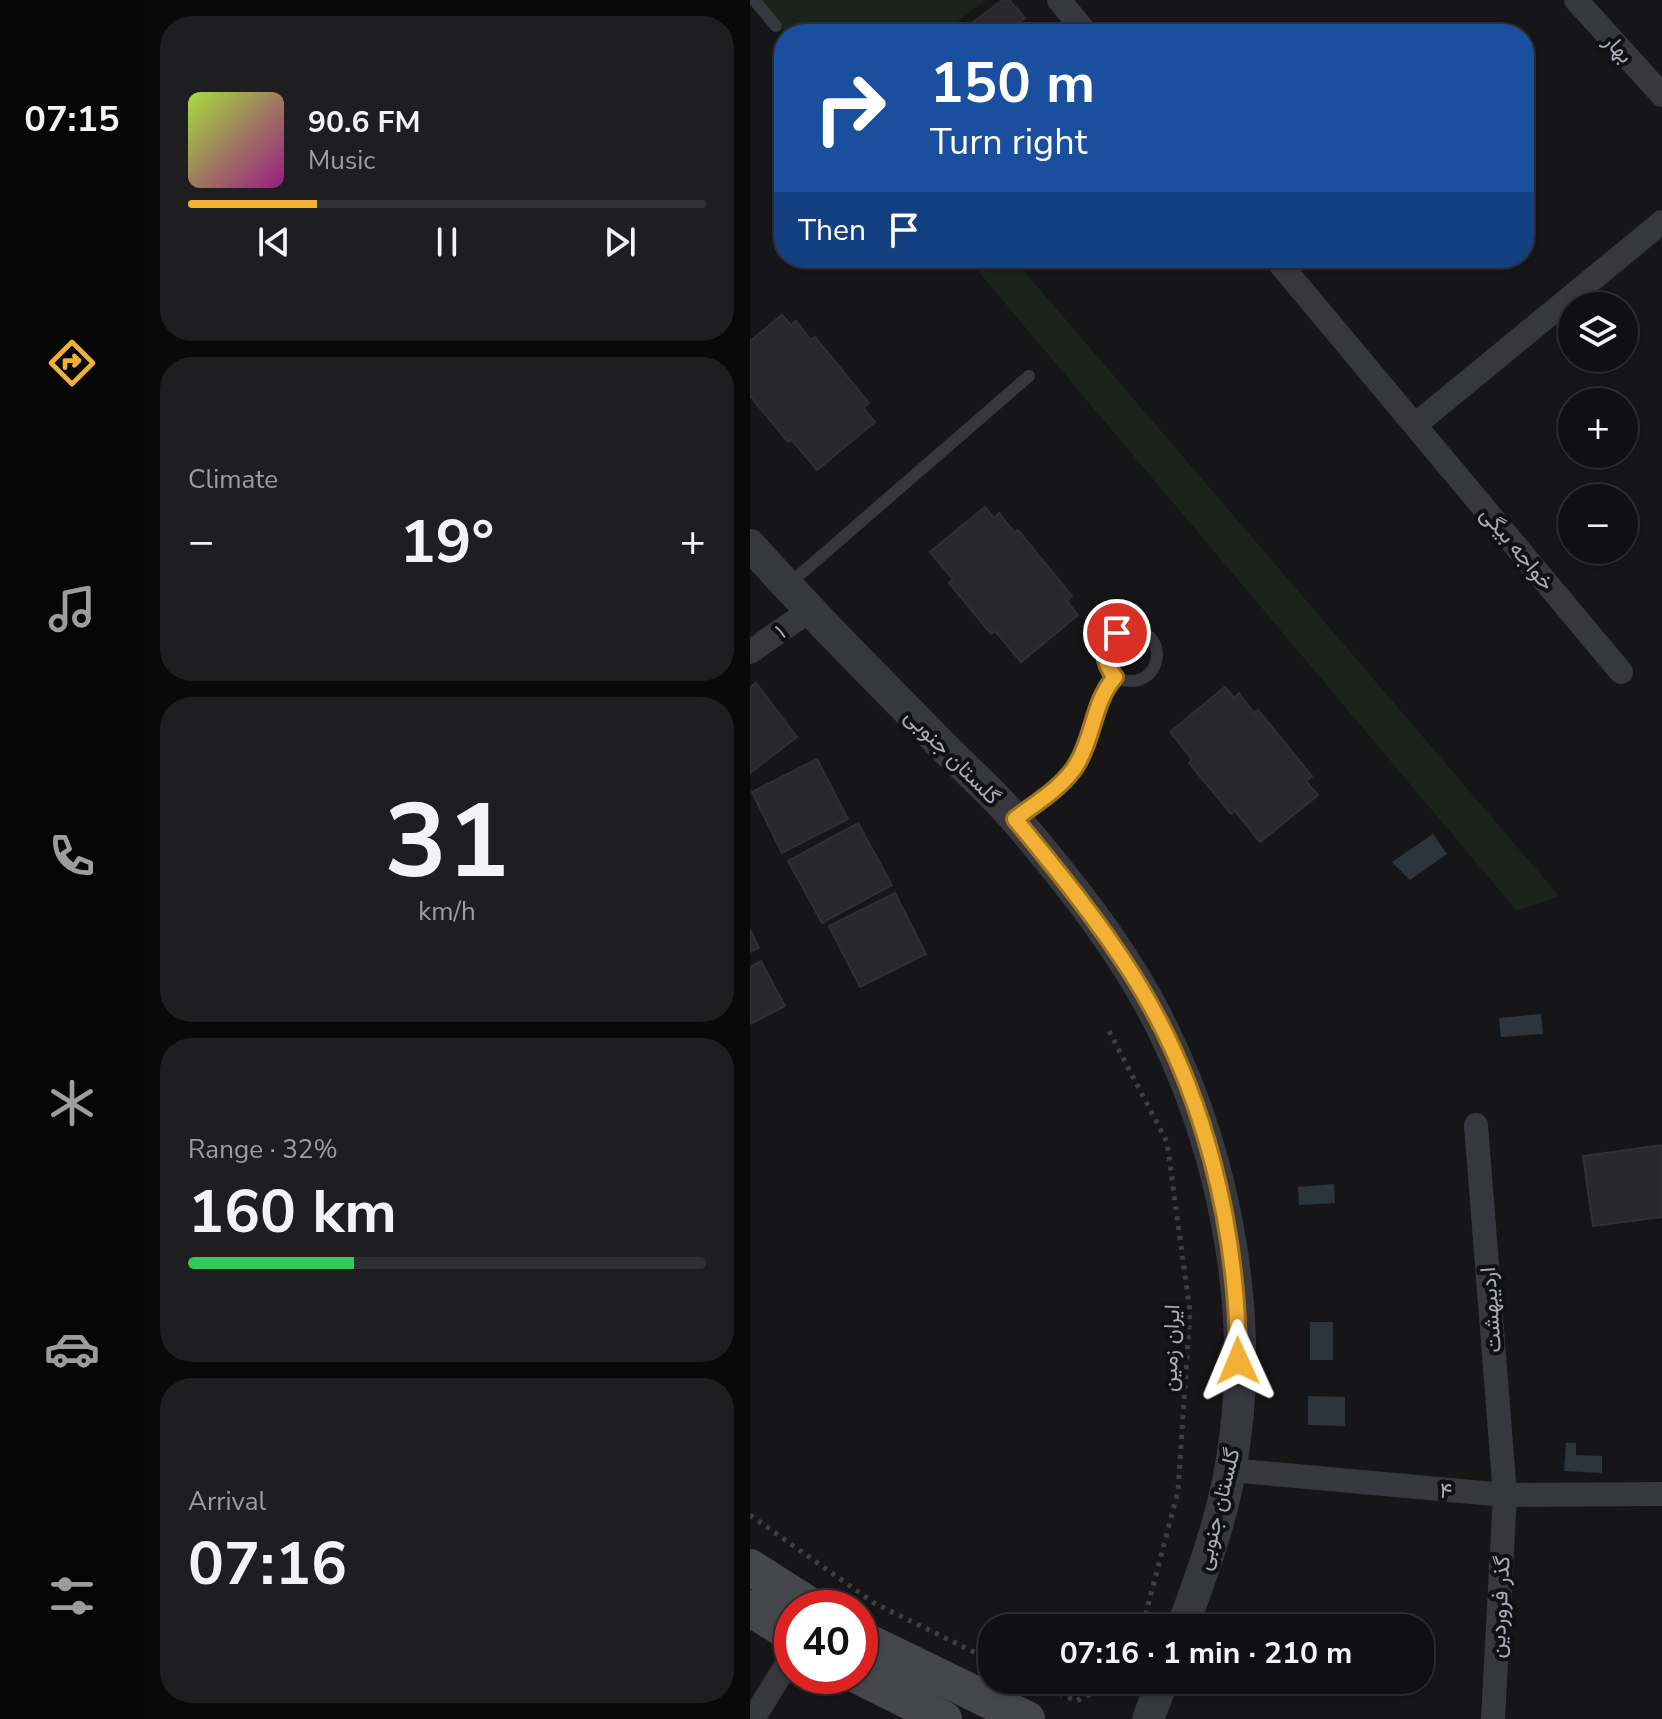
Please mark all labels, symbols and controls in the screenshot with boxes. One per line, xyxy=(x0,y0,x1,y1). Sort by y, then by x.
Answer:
street label: بهار xyxy=(1596,26,1640,70)
text: 150 m xyxy=(930,45,1095,122)
icon: right xyxy=(798,56,902,160)
text: 07:15 xyxy=(24,95,120,144)
text: 90.6 FM xyxy=(308,102,420,143)
text: Turn right xyxy=(930,118,1087,167)
text: Music xyxy=(308,143,375,178)
icon: arrive xyxy=(882,208,926,252)
text: Then xyxy=(798,210,866,251)
icon: previous xyxy=(252,220,296,264)
icon: pause xyxy=(425,220,469,264)
icon: next xyxy=(598,220,642,264)
map controls xyxy=(1558,292,1638,564)
button: layers xyxy=(1558,292,1638,372)
icon: directions xyxy=(44,335,100,391)
button: + xyxy=(1558,388,1638,468)
text: Climate xyxy=(188,462,278,497)
button: − xyxy=(1558,484,1638,564)
street label: خواجه بیگی xyxy=(1473,500,1561,597)
text: 19° xyxy=(400,501,494,583)
text: − xyxy=(188,512,214,572)
text: + xyxy=(680,512,706,572)
icon: music xyxy=(44,581,100,637)
pin xyxy=(1083,599,1151,667)
icon: arrive xyxy=(1095,611,1139,655)
street label: ۱ xyxy=(770,618,792,646)
street label: گلستان جنوبی xyxy=(898,702,1007,812)
text: 31 xyxy=(385,771,509,913)
icon: phone xyxy=(44,828,100,884)
text: km/h xyxy=(418,894,476,929)
icon: climate xyxy=(44,1075,100,1131)
text: Range · 32% xyxy=(188,1132,338,1167)
text: 160 km xyxy=(188,1171,397,1253)
street label: اردیبهشت xyxy=(1473,1266,1509,1354)
street label: ایران زمین xyxy=(1154,1304,1188,1392)
position arrow xyxy=(1196,1319,1280,1403)
icon: car xyxy=(44,1321,100,1377)
street label: گلستان جنوبی xyxy=(1188,1445,1248,1573)
street label: ۴ xyxy=(1438,1476,1453,1506)
text: Arrival xyxy=(188,1484,266,1519)
text: 07:16 xyxy=(188,1523,347,1605)
street label: گذر فروردین xyxy=(1482,1555,1518,1659)
icon: filters xyxy=(44,1568,100,1624)
speed limit sign: 40 xyxy=(774,1590,878,1694)
text: 07:16 · 1 min · 210 m xyxy=(1060,1633,1352,1674)

